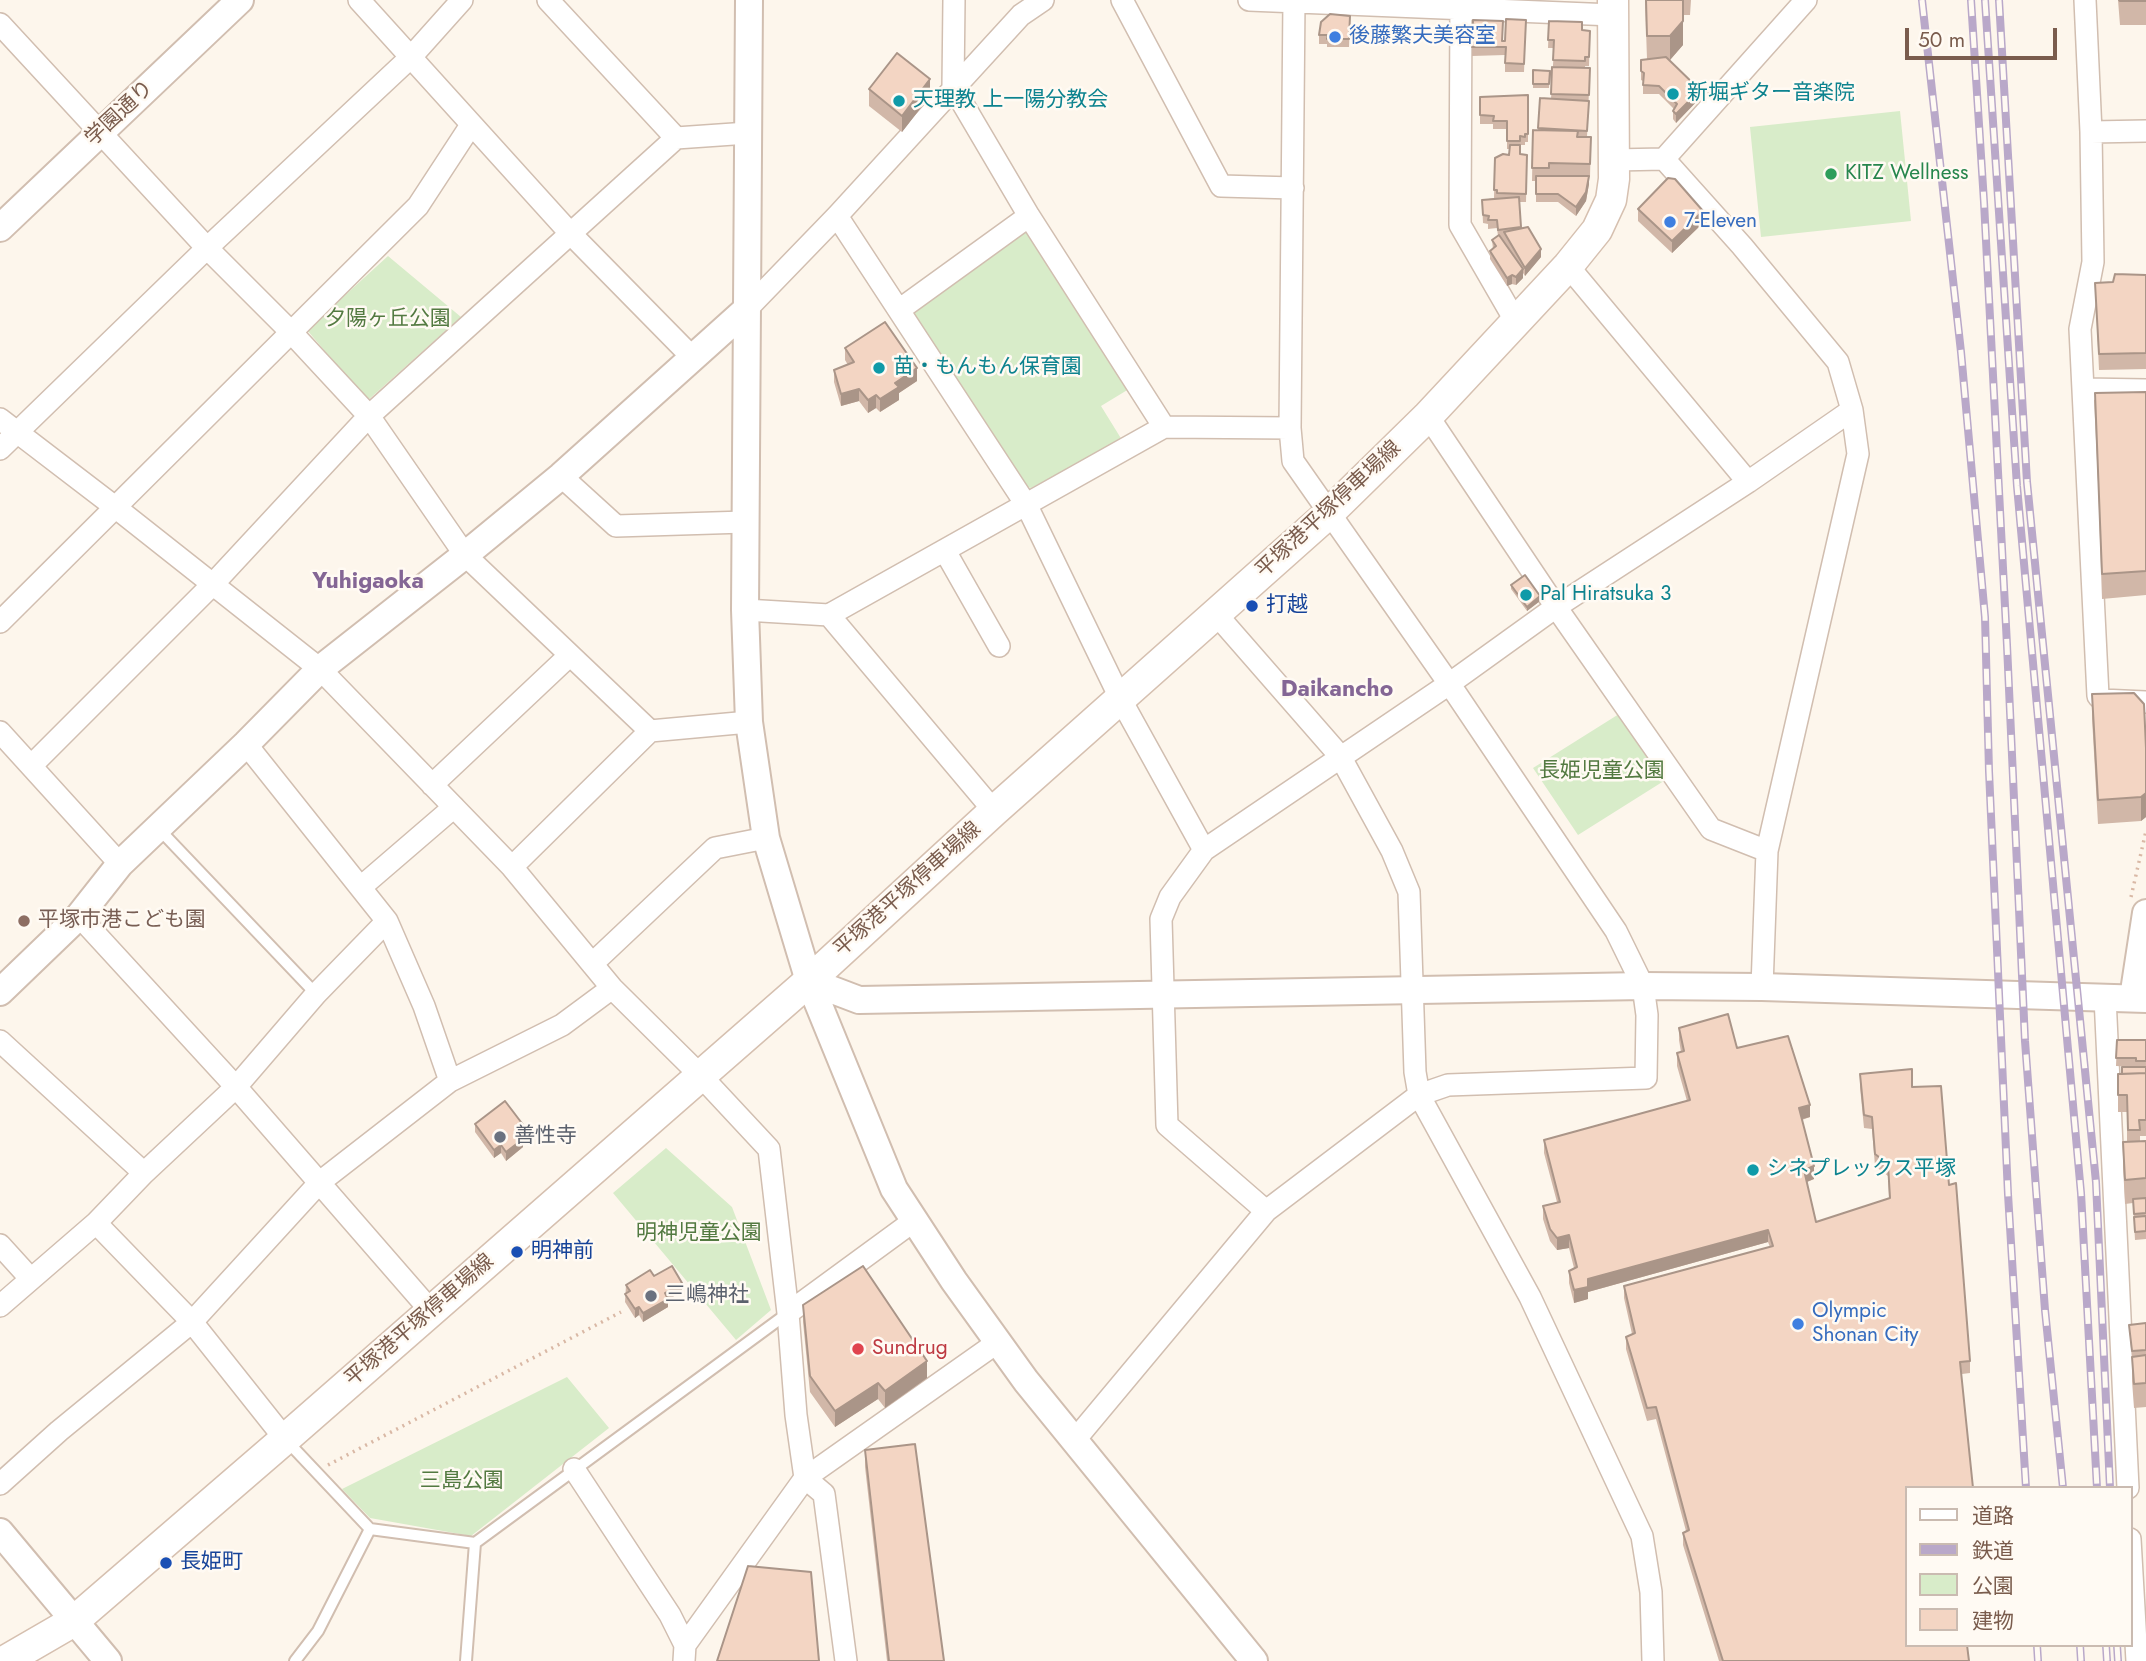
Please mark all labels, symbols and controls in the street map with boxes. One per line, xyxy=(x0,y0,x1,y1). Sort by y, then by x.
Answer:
scale bar xyxy=(1908,14,2060,58)
place label: 後藤繁夫美容室 xyxy=(1349,24,1496,50)
text: 50 m xyxy=(1918,25,1965,55)
marker: 後藤繁夫美容室 xyxy=(1327,29,1343,45)
street label: 学園通り xyxy=(81,76,159,152)
place label: 新堀ギター音楽院 xyxy=(1687,81,1855,107)
marker: 新堀ギター音楽院 xyxy=(1665,86,1681,102)
place label: 天理教 上一陽分教会 xyxy=(913,88,1108,114)
marker: 天理教 上一陽分教会 xyxy=(891,93,907,109)
place label: KITZ Wellness xyxy=(1845,161,1969,187)
marker: KITZ Wellness xyxy=(1823,166,1839,182)
place label: 7-Eleven xyxy=(1684,209,1757,235)
marker: 7-Eleven xyxy=(1662,214,1678,230)
park label: 夕陽ヶ丘公園 xyxy=(325,307,451,333)
place label: 苗・もんもん保育園 xyxy=(893,355,1082,381)
marker: 苗・もんもん保育園 xyxy=(871,360,887,376)
street label: 平塚港平塚停車場線 xyxy=(1251,436,1407,584)
district label: Yuhigaoka xyxy=(312,568,424,596)
place label: Pal Hiratsuka 3 xyxy=(1540,582,1672,608)
marker: Pal Hiratsuka 3 xyxy=(1518,587,1534,603)
place label: 打越 xyxy=(1266,593,1308,619)
marker: 打越 xyxy=(1244,598,1260,614)
district label: Daikancho xyxy=(1281,676,1393,704)
park label: 長姫児童公園 xyxy=(1539,759,1665,785)
street label: 平塚港平塚停車場線 xyxy=(829,817,987,963)
place label: 平塚市港こども園 xyxy=(38,908,206,934)
marker: 平塚市港こども園 xyxy=(16,913,32,929)
place label: 善性寺 xyxy=(514,1124,577,1150)
marker: 善性寺 xyxy=(492,1129,508,1145)
place label: シネプレックス平塚 xyxy=(1767,1157,1956,1183)
marker: シネプレックス平塚 xyxy=(1745,1162,1761,1178)
park label: 明神児童公園 xyxy=(636,1221,762,1247)
place label: 明神前 xyxy=(531,1239,594,1265)
marker: 明神前 xyxy=(509,1244,525,1260)
street label: 平塚港平塚停車場線 xyxy=(340,1249,500,1393)
place label: 三嶋神社 xyxy=(665,1283,749,1309)
marker: 三嶋神社 xyxy=(643,1288,659,1304)
place label: Olympic Shonan City xyxy=(1812,1299,1919,1349)
marker: Olympic Shonan City xyxy=(1790,1316,1806,1332)
place label: Sundrug xyxy=(872,1336,948,1362)
marker: Sundrug xyxy=(850,1341,866,1357)
park label: 三島公園 xyxy=(420,1469,504,1495)
legend xyxy=(1904,1486,2132,1647)
text: 道路 xyxy=(1972,1501,2014,1531)
text: 鉄道 xyxy=(1972,1536,2014,1566)
place label: 長姫町 xyxy=(180,1550,243,1576)
marker: 長姫町 xyxy=(158,1555,174,1571)
text: 公園 xyxy=(1972,1571,2014,1601)
text: 建物 xyxy=(1972,1606,2014,1636)

